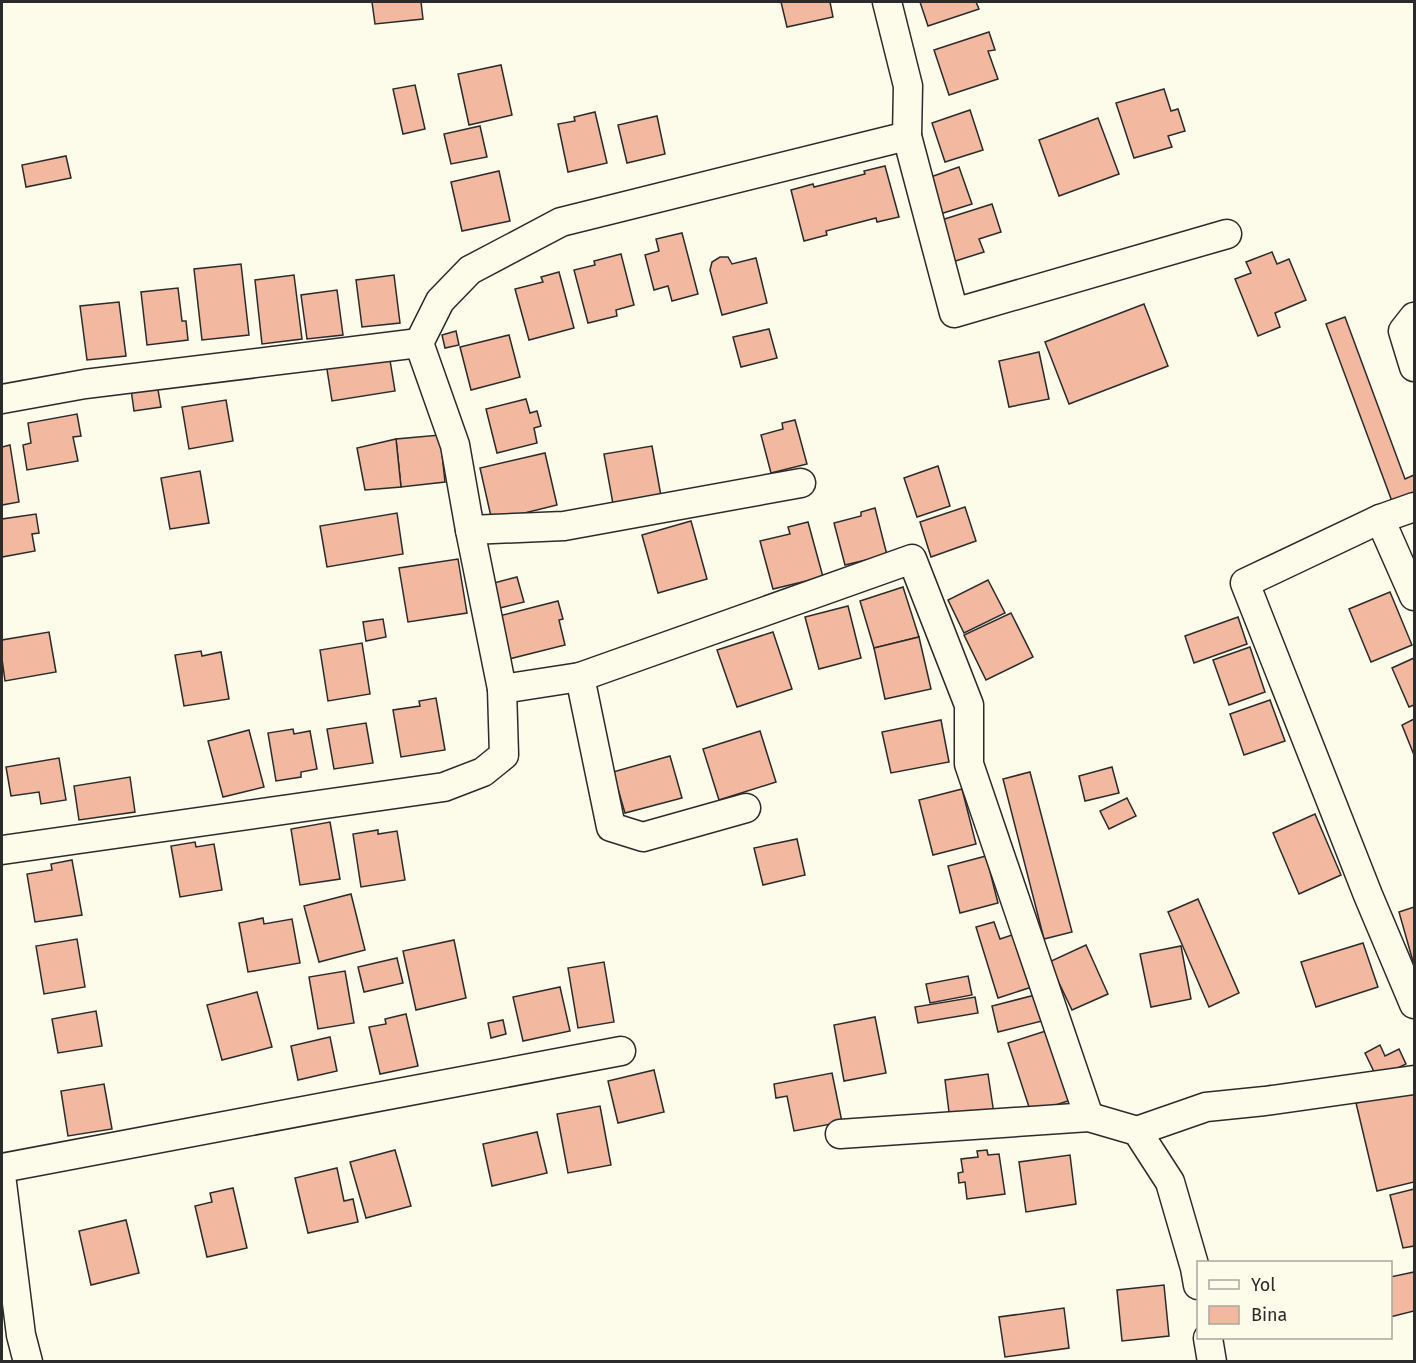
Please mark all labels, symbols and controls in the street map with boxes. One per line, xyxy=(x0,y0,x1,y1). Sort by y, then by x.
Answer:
legend xyxy=(1197,1261,1392,1339)
text: Yol xyxy=(1251,1274,1276,1296)
text: Bina xyxy=(1251,1304,1287,1326)

